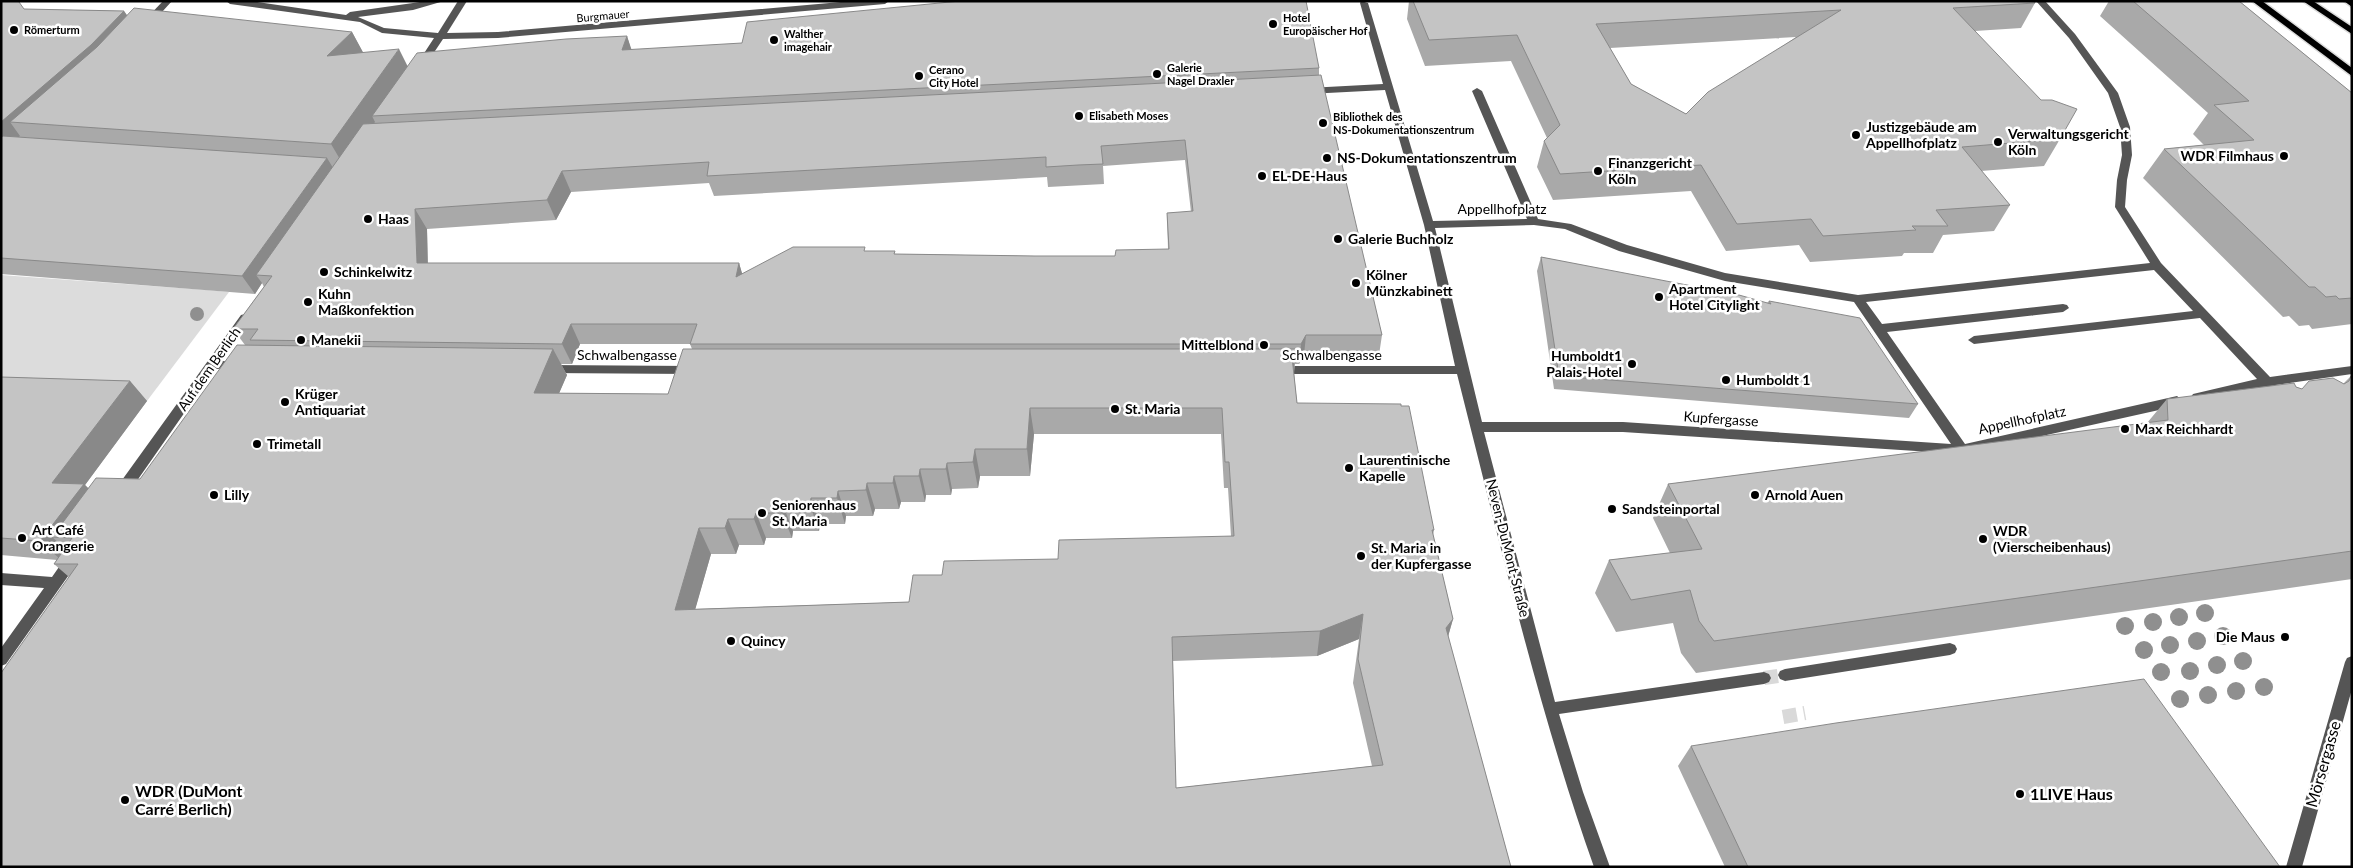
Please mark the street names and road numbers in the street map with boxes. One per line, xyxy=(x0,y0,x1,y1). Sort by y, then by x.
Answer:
street label: Burgmauer xyxy=(576,7,630,24)
street label: Appellhofplatz xyxy=(1457,200,1547,217)
street label: Auf dem Berlich xyxy=(173,324,244,414)
street label: Schwalbengasse xyxy=(577,346,677,363)
street label: Schwalbengasse xyxy=(1282,346,1382,363)
street label: Appellhofplatz xyxy=(1977,402,2067,437)
street label: Kupfergasse xyxy=(1683,407,1759,430)
street label: Neven-DuMont-Straße xyxy=(1483,477,1534,619)
street label: Mörsergasse xyxy=(2301,718,2344,809)

